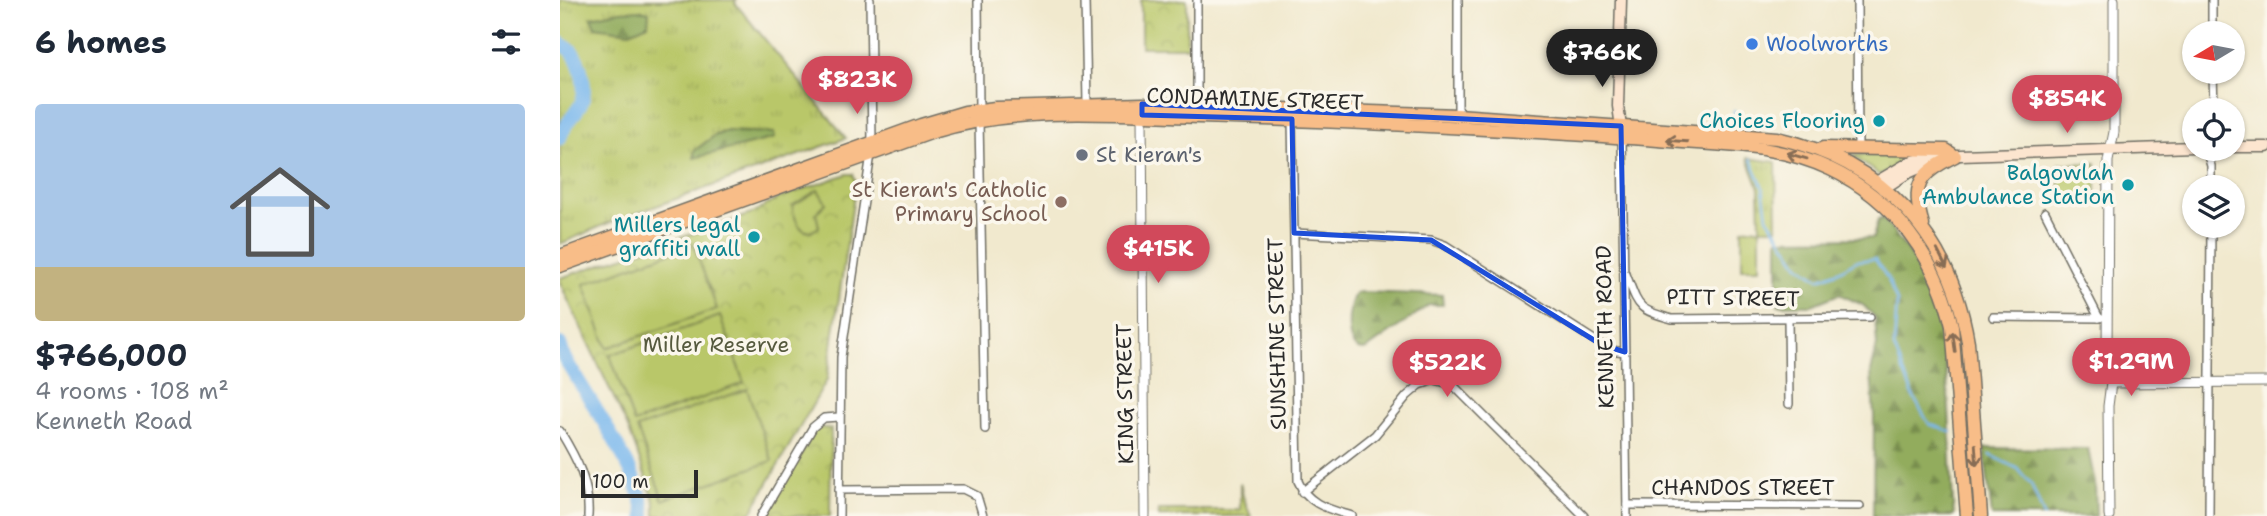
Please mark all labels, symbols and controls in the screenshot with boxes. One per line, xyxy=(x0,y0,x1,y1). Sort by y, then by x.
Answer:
north arrow xyxy=(2182,21,2245,84)
map controls xyxy=(2182,21,2245,238)
text: 6 homes xyxy=(35,22,167,63)
icon: filters xyxy=(487,23,525,61)
pin: $766K xyxy=(1553,29,1651,89)
place label: Woolworths xyxy=(1766,30,1889,58)
marker: Woolworths xyxy=(1744,36,1760,52)
text: $766K xyxy=(1562,37,1642,67)
pin: $823K xyxy=(808,57,906,116)
text: $823K xyxy=(817,64,897,94)
pin: $854K xyxy=(2018,76,2116,135)
street label: CONDAMINE STREET xyxy=(1146,81,1364,117)
text: $854K xyxy=(2028,83,2106,113)
button: locate xyxy=(2182,98,2245,161)
place label: Choices Flooring xyxy=(1699,107,1865,135)
marker: Choices Flooring xyxy=(1871,113,1887,129)
one-way arrow xyxy=(1666,134,1689,147)
place label: St Kieran's xyxy=(1096,141,1202,169)
marker: St Kieran's xyxy=(1074,147,1090,163)
icon: home xyxy=(217,149,343,275)
one-way arrow xyxy=(1786,149,1808,162)
place label: Balgowlah Ambulance Station xyxy=(1922,159,2114,211)
button: layers xyxy=(2182,175,2245,238)
place label: St Kieran's Catholic Primary School xyxy=(852,176,1048,228)
marker: Balgowlah Ambulance Station xyxy=(2120,177,2136,193)
marker: St Kieran's Catholic Primary School xyxy=(1053,194,1069,210)
place label: Millers legal graffiti wall xyxy=(614,211,741,263)
pin: $415K xyxy=(1109,226,1207,285)
marker: Millers legal graffiti wall xyxy=(746,229,762,245)
text: $415K xyxy=(1123,233,1193,263)
street label: SUNSHINE STREET xyxy=(1261,238,1293,430)
street label: KENNETH ROAD xyxy=(1590,245,1620,409)
one-way arrow xyxy=(1935,249,1949,269)
street label: PITT STREET xyxy=(1666,283,1800,313)
street label: KING STREET xyxy=(1110,323,1140,465)
park label: Miller Reserve xyxy=(643,331,789,359)
one-way arrow xyxy=(1947,331,1960,354)
text: $766,000 xyxy=(35,335,188,376)
pin: $1.29M xyxy=(2074,338,2188,398)
pin: $522K xyxy=(1398,340,1496,399)
text: $1.29M xyxy=(2088,346,2174,376)
text: $522K xyxy=(1408,347,1486,377)
text: 4 rooms · 108 m² xyxy=(35,376,229,406)
text: Kenneth Road xyxy=(35,406,192,436)
one-way arrow xyxy=(1970,444,1983,467)
scale bar xyxy=(581,467,698,499)
text: 100 m xyxy=(592,469,649,494)
street label: CHANDOS STREET xyxy=(1651,474,1835,502)

